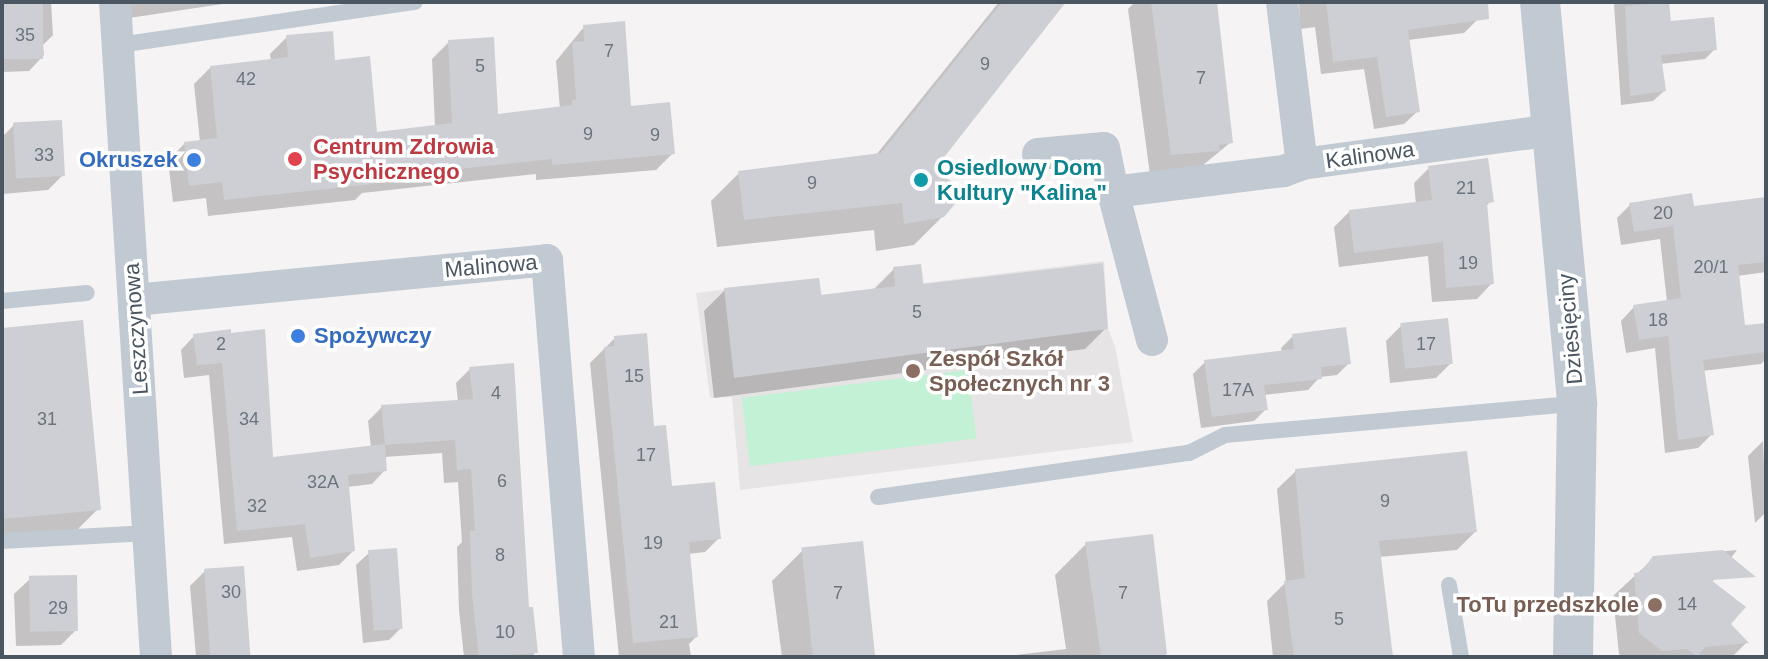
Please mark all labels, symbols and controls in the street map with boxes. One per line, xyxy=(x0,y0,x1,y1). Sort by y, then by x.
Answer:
house number: 35 xyxy=(15,24,35,46)
house number: 7 xyxy=(604,40,614,62)
house number: 9 xyxy=(980,53,990,75)
house number: 5 xyxy=(475,55,485,77)
house number: 7 xyxy=(1196,67,1206,89)
house number: 42 xyxy=(236,68,256,90)
house number: 9 xyxy=(583,123,593,145)
house number: 9 xyxy=(650,124,660,146)
place label: Centrum Zdrowia Psychicznego xyxy=(313,133,494,184)
street label: Kalinowa xyxy=(1324,136,1416,174)
house number: 33 xyxy=(34,144,54,166)
place label: Okruszek xyxy=(79,147,178,173)
marker: Centrum Zdrowia Psychicznego xyxy=(284,148,306,170)
marker: Okruszek xyxy=(185,151,203,169)
place label: Osiedlowy Dom Kultury "Kalina" xyxy=(937,154,1107,206)
marker: Osiedlowy Dom Kultury "Kalina" xyxy=(912,171,930,189)
house number: 9 xyxy=(807,172,817,194)
house number: 21 xyxy=(1456,177,1476,199)
house number: 20 xyxy=(1653,202,1673,224)
street label: Malinowa xyxy=(444,249,538,283)
house number: 19 xyxy=(1458,252,1478,274)
house number: 20/1 xyxy=(1693,256,1729,278)
street label: Leszczynowa xyxy=(118,262,154,396)
street label: Dziesięciny xyxy=(1552,272,1588,386)
house number: 5 xyxy=(912,301,922,323)
house number: 18 xyxy=(1648,309,1668,331)
place label: Spożywczy xyxy=(314,323,431,349)
marker: Spożywczy xyxy=(289,327,307,345)
house number: 2 xyxy=(216,333,226,355)
house number: 17 xyxy=(1416,333,1436,355)
place label: Zespół Szkół Społecznych nr 3 xyxy=(929,345,1110,396)
marker: Zespół Szkół Społecznych nr 3 xyxy=(904,362,922,380)
house number: 15 xyxy=(624,365,644,387)
house number: 17A xyxy=(1222,379,1254,401)
house number: 4 xyxy=(491,382,501,404)
house number: 31 xyxy=(37,408,57,430)
house number: 34 xyxy=(239,408,259,430)
house number: 17 xyxy=(636,444,656,466)
house number: 6 xyxy=(497,470,507,492)
house number: 32A xyxy=(307,471,339,493)
house number: 9 xyxy=(1380,490,1390,512)
house number: 32 xyxy=(247,495,267,517)
house number: 19 xyxy=(643,532,663,554)
house number: 8 xyxy=(495,544,505,566)
house number: 30 xyxy=(221,581,241,603)
house number: 7 xyxy=(833,582,843,604)
house number: 7 xyxy=(1118,582,1128,604)
place label: ToTu przedszkole xyxy=(1456,592,1639,618)
house number: 14 xyxy=(1677,593,1697,615)
marker: ToTu przedszkole xyxy=(1646,596,1664,614)
house number: 29 xyxy=(48,597,68,619)
house number: 5 xyxy=(1334,608,1344,630)
house number: 21 xyxy=(659,611,679,633)
house number: 10 xyxy=(495,621,515,643)

